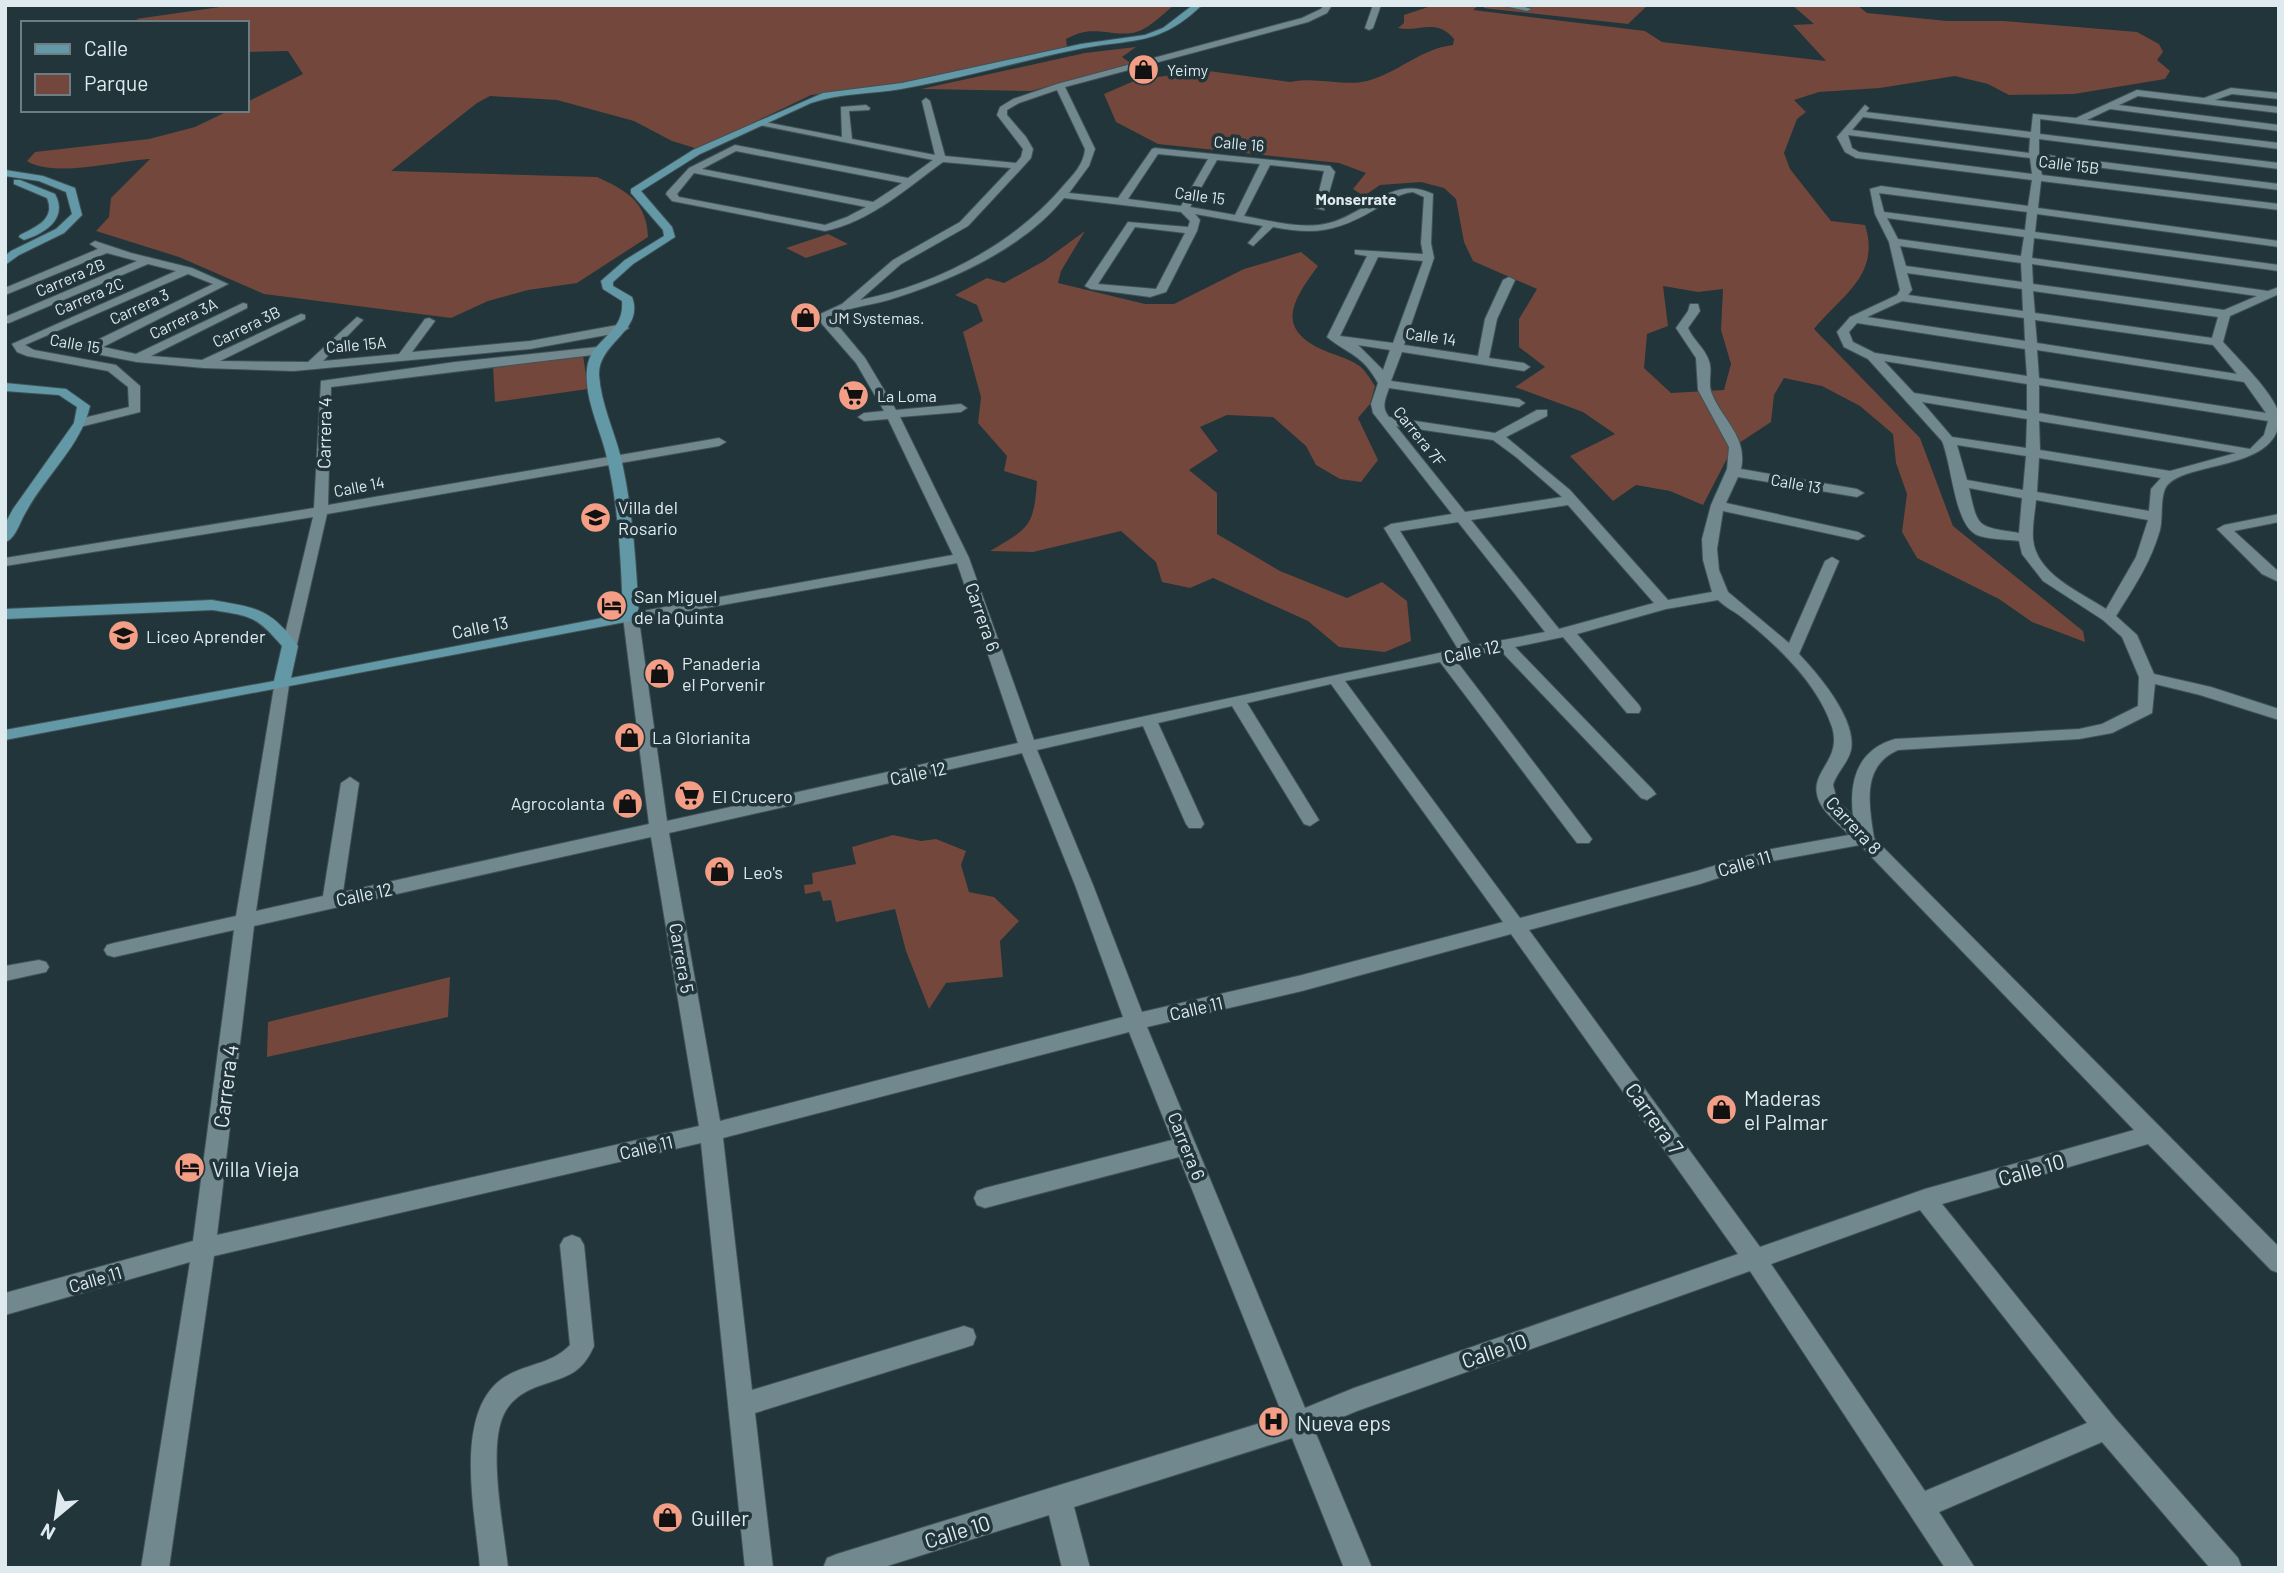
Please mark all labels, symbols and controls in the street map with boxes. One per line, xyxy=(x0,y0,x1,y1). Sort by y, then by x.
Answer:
legend xyxy=(21,21,248,112)
text: Calle xyxy=(84,35,128,60)
shop icon: Yeimy xyxy=(1127,52,1161,86)
place label: Yeimy xyxy=(1167,60,1209,79)
text: Parque xyxy=(84,70,149,95)
street label: Calle 16 xyxy=(1213,131,1265,155)
street label: Calle 15B xyxy=(2038,151,2100,177)
street label: Calle 15 xyxy=(1174,182,1226,208)
district label: Monserrate xyxy=(1315,189,1397,208)
street label: Carrera 2B xyxy=(32,254,108,300)
street label: Carrera 2C xyxy=(52,273,126,319)
street label: Carrera 3 xyxy=(106,284,172,328)
street label: Carrera 3A xyxy=(146,293,220,343)
shop icon: JM Systemas. xyxy=(789,300,823,334)
street label: Carrera 3B xyxy=(209,301,283,351)
place label: JM Systemas. xyxy=(829,308,924,327)
street label: Calle 14 xyxy=(1404,323,1458,349)
street label: Calle 15 xyxy=(48,329,102,357)
street label: Calle 15A xyxy=(325,332,387,356)
supermarket icon: La Loma xyxy=(837,378,871,412)
place label: La Loma xyxy=(877,386,937,405)
street label: Carrera 4 xyxy=(312,397,336,469)
street label: Carrera 7F xyxy=(1390,402,1450,470)
street label: Calle 13 xyxy=(1769,469,1823,497)
street label: Calle 14 xyxy=(332,472,386,500)
place label: Villa del Rosario xyxy=(618,496,678,539)
school or university icon: Villa del Rosario xyxy=(578,500,612,534)
street label: Carrera 6 xyxy=(961,580,1005,654)
place label: San Miguel de la Quinta xyxy=(634,585,724,628)
hotel icon: San Miguel de la Quinta xyxy=(594,589,628,623)
street label: Calle 13 xyxy=(450,611,510,643)
school or university icon: Liceo Aprender xyxy=(106,619,140,653)
place label: Liceo Aprender xyxy=(146,625,266,647)
street label: Calle 12 xyxy=(1442,634,1502,668)
place label: Panaderia el Porvenir xyxy=(682,652,766,695)
shop icon: Panaderia el Porvenir xyxy=(642,656,676,690)
shop icon: La Glorianita xyxy=(612,720,646,754)
place label: La Glorianita xyxy=(652,726,750,748)
street label: Calle 12 xyxy=(888,756,948,790)
supermarket icon: El Crucero xyxy=(672,779,706,813)
place label: El Crucero xyxy=(712,785,793,807)
shop icon: Agrocolanta xyxy=(611,786,645,820)
street label: Carrera 8 xyxy=(1822,791,1886,859)
place label: Agrocolanta xyxy=(511,792,605,814)
street label: Calle 11 xyxy=(1715,845,1773,881)
shop icon: Leo's xyxy=(703,855,737,889)
place label: Leo's xyxy=(743,861,783,883)
street label: Calle 12 xyxy=(334,877,394,911)
street label: Carrera 5 xyxy=(665,921,699,995)
street label: Calle 11 xyxy=(1167,991,1225,1025)
street label: Carrera 4 xyxy=(207,1043,243,1129)
street label: Carrera 7 xyxy=(1621,1077,1689,1159)
place label: Maderas el Palmar xyxy=(1744,1085,1828,1134)
shop icon: Maderas el Palmar xyxy=(1704,1092,1738,1126)
street label: Carrera 6 xyxy=(1163,1109,1211,1183)
street label: Calle 11 xyxy=(617,1130,675,1164)
street label: Calle 10 xyxy=(1995,1148,2067,1190)
hotel icon: Villa Vieja xyxy=(172,1151,206,1185)
place label: Villa Vieja xyxy=(212,1156,299,1181)
street label: Calle 11 xyxy=(66,1261,124,1297)
street label: Calle 10 xyxy=(1458,1327,1530,1373)
hospital icon: Nueva eps xyxy=(1257,1405,1291,1439)
place label: Nueva eps xyxy=(1297,1410,1391,1435)
north arrow xyxy=(21,1482,91,1552)
shop icon: Guiller xyxy=(651,1500,685,1534)
place label: Guiller xyxy=(691,1505,749,1530)
street label: Calle 10 xyxy=(921,1509,993,1553)
text: N xyxy=(36,1519,59,1545)

